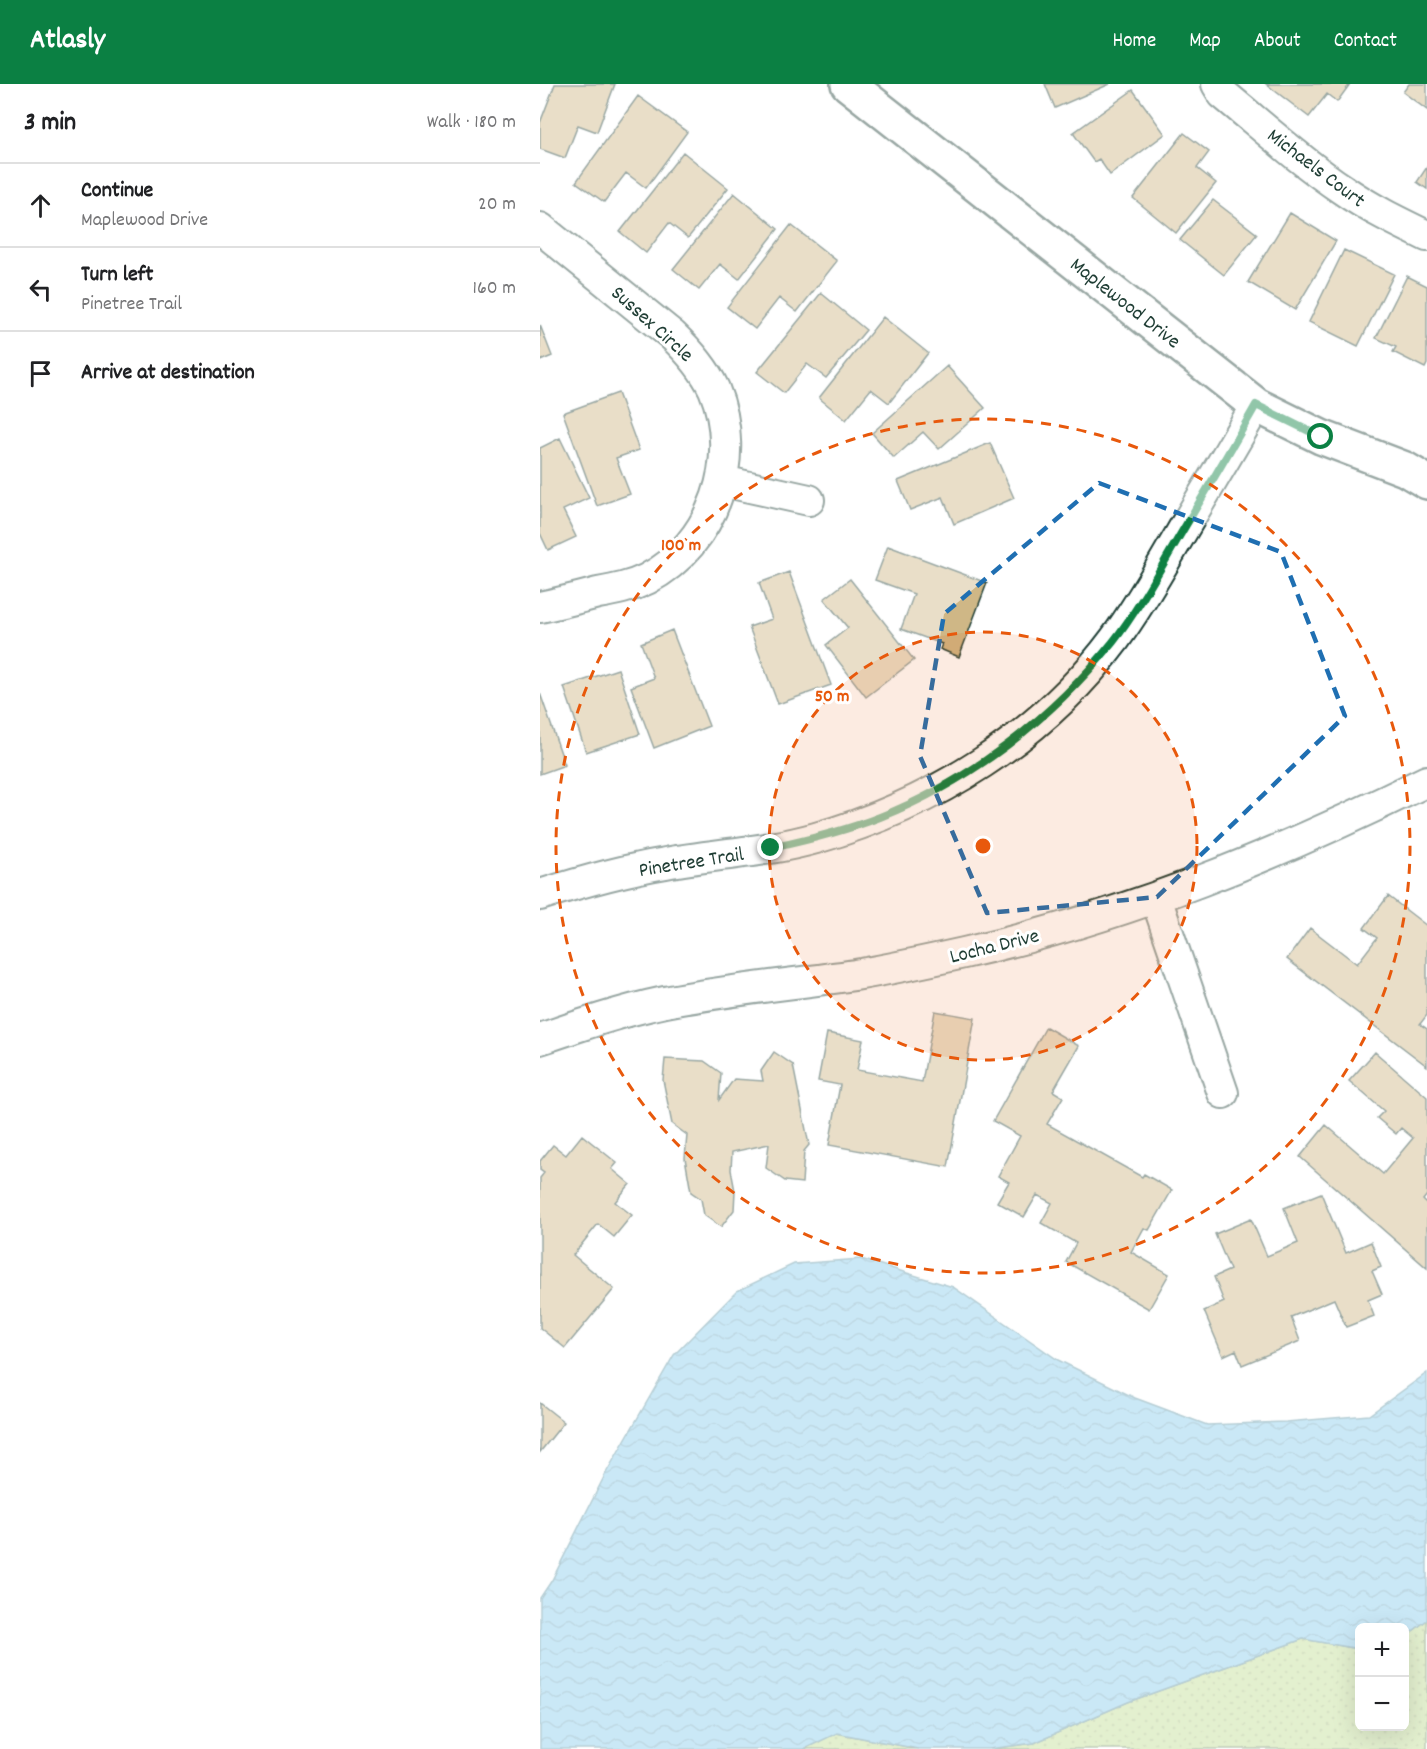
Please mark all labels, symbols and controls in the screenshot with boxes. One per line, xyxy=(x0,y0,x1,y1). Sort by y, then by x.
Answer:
text: Atlasly xyxy=(30,22,105,62)
text: Home xyxy=(1112,27,1156,57)
text: Map xyxy=(1189,27,1221,57)
text: About xyxy=(1254,27,1301,57)
text: Contact xyxy=(1334,27,1397,57)
text: 3 min xyxy=(24,105,76,142)
text: Walk · 180 m xyxy=(427,109,516,137)
street label: Michaels Court xyxy=(1260,122,1371,217)
text: Continue xyxy=(81,176,153,207)
icon: ahead xyxy=(24,189,57,222)
text: 20 m xyxy=(478,191,516,219)
text: Maplewood Drive xyxy=(81,207,208,235)
street label: Maplewood Drive xyxy=(1062,251,1186,357)
text: Turn left xyxy=(81,260,153,291)
icon: left xyxy=(24,273,57,306)
text: 160 m xyxy=(473,275,516,303)
street label: Sussex Circle xyxy=(603,280,699,371)
text: Pinetree Trail xyxy=(81,291,182,319)
icon: arrive xyxy=(24,357,57,390)
text: Arrive at destination xyxy=(81,358,255,389)
route start xyxy=(1307,423,1333,449)
text: 100 m xyxy=(661,534,701,559)
text: 50 m xyxy=(815,685,849,710)
route end xyxy=(757,834,783,860)
centre of rings xyxy=(973,836,993,856)
street label: Pinetree Trail xyxy=(637,841,746,887)
street label: Locha Drive xyxy=(947,922,1043,973)
map controls xyxy=(1355,1623,1409,1731)
button: + xyxy=(1355,1623,1409,1677)
button: − xyxy=(1355,1677,1409,1731)

